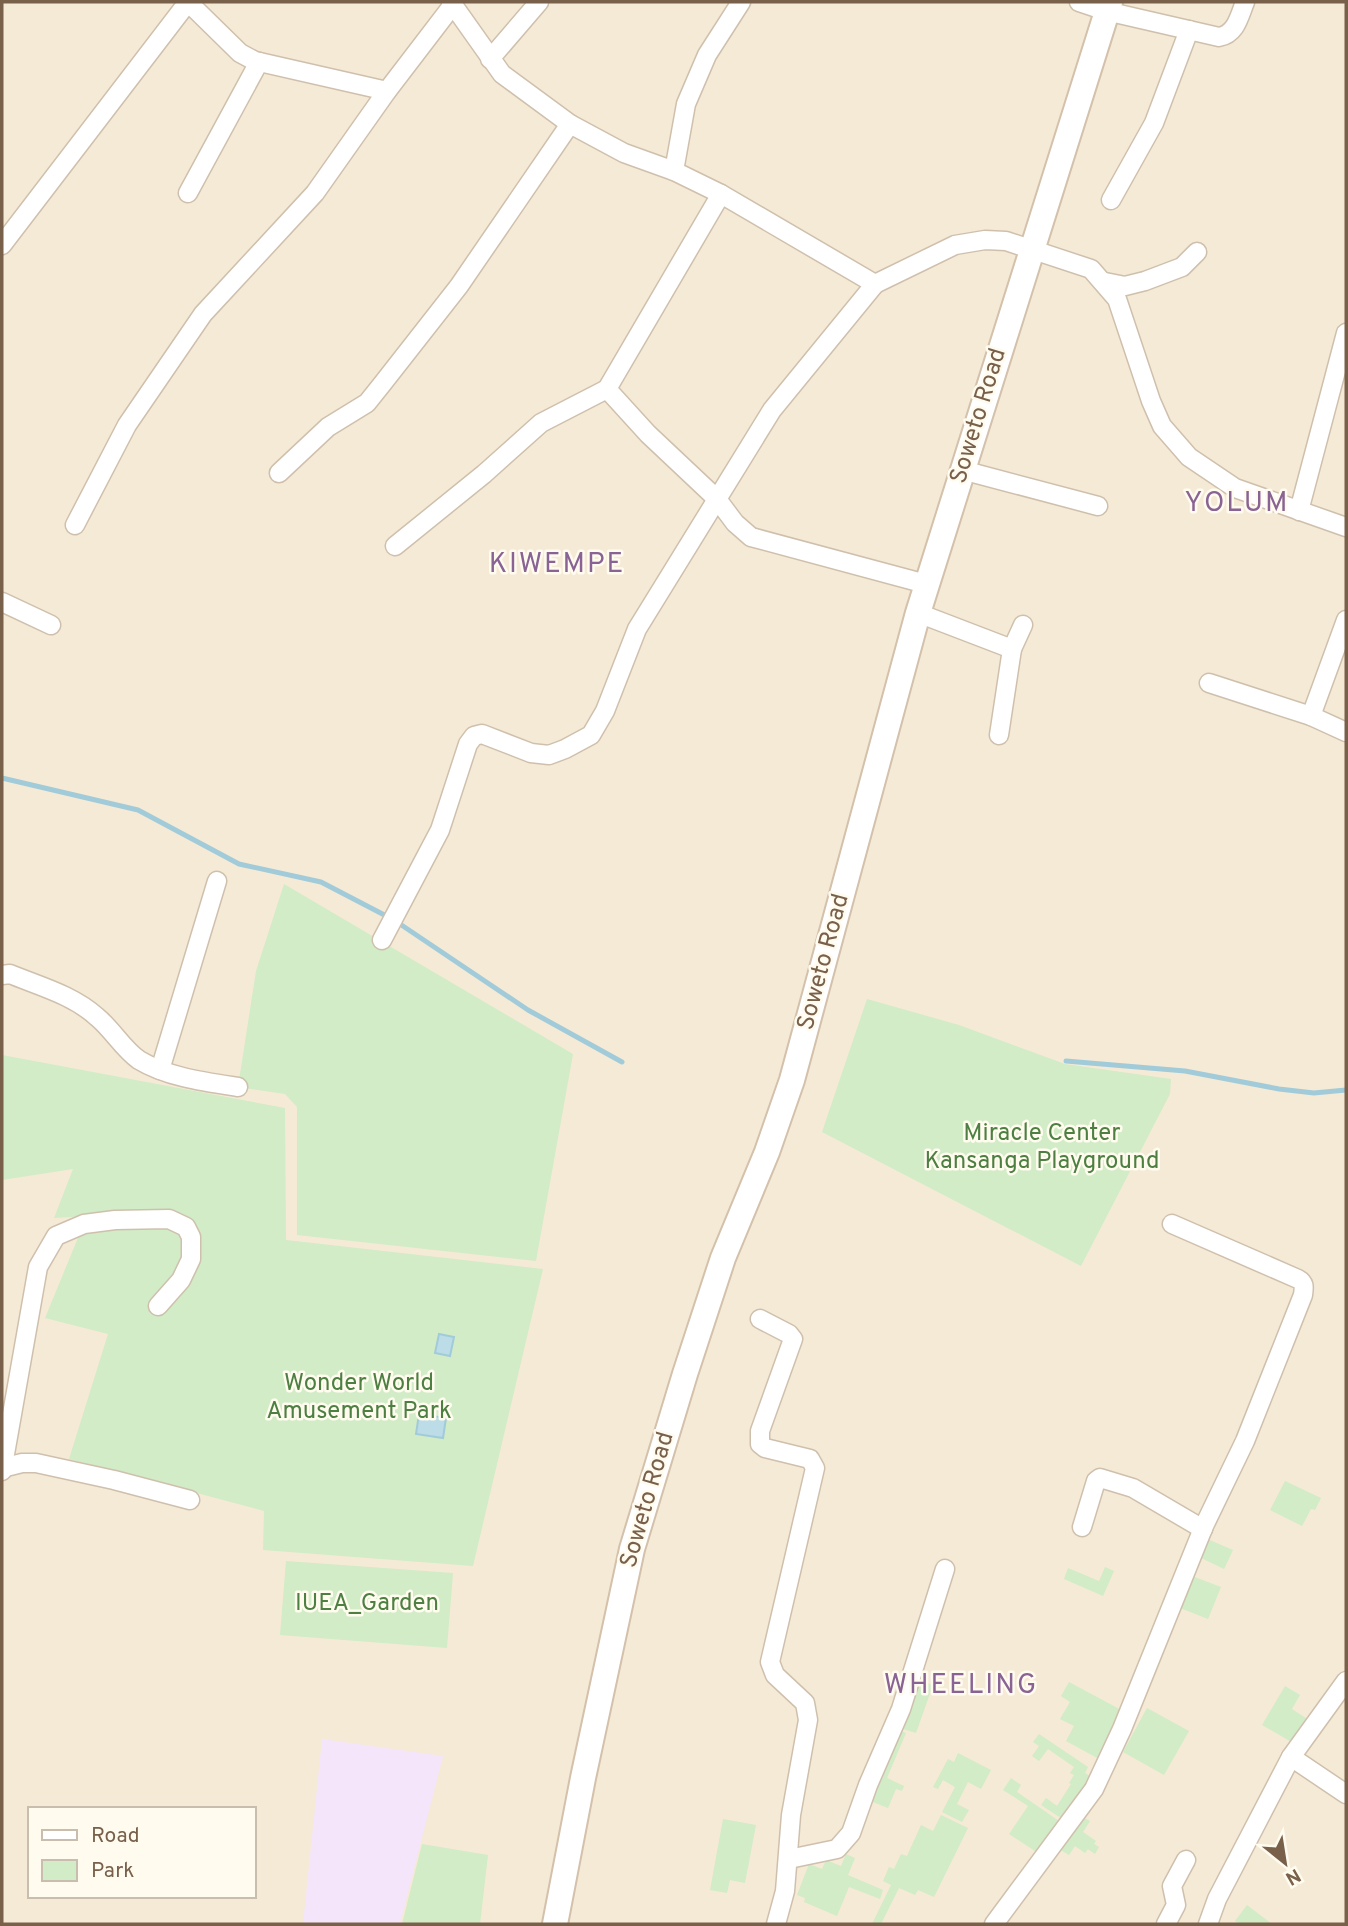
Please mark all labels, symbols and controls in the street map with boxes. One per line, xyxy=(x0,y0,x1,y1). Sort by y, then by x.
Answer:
street label: Soweto Road xyxy=(944,345,1014,487)
district label: YOLUM xyxy=(1185,486,1289,522)
district label: KIWEMPE xyxy=(489,547,625,583)
street label: Soweto Road xyxy=(791,890,857,1034)
park label: Miracle Center Kansanga Playground xyxy=(924,1119,1160,1177)
park label: Wonder World Amusement Park xyxy=(266,1369,452,1427)
street label: Soweto Road xyxy=(614,1429,682,1571)
park label: IUEA_Garden xyxy=(295,1589,439,1619)
district label: WHEELING xyxy=(884,1668,1038,1704)
legend xyxy=(28,1807,256,1898)
text: Road xyxy=(91,1823,140,1850)
north arrow xyxy=(1250,1828,1320,1898)
text: Park xyxy=(91,1858,134,1885)
text: N xyxy=(1281,1862,1304,1890)

